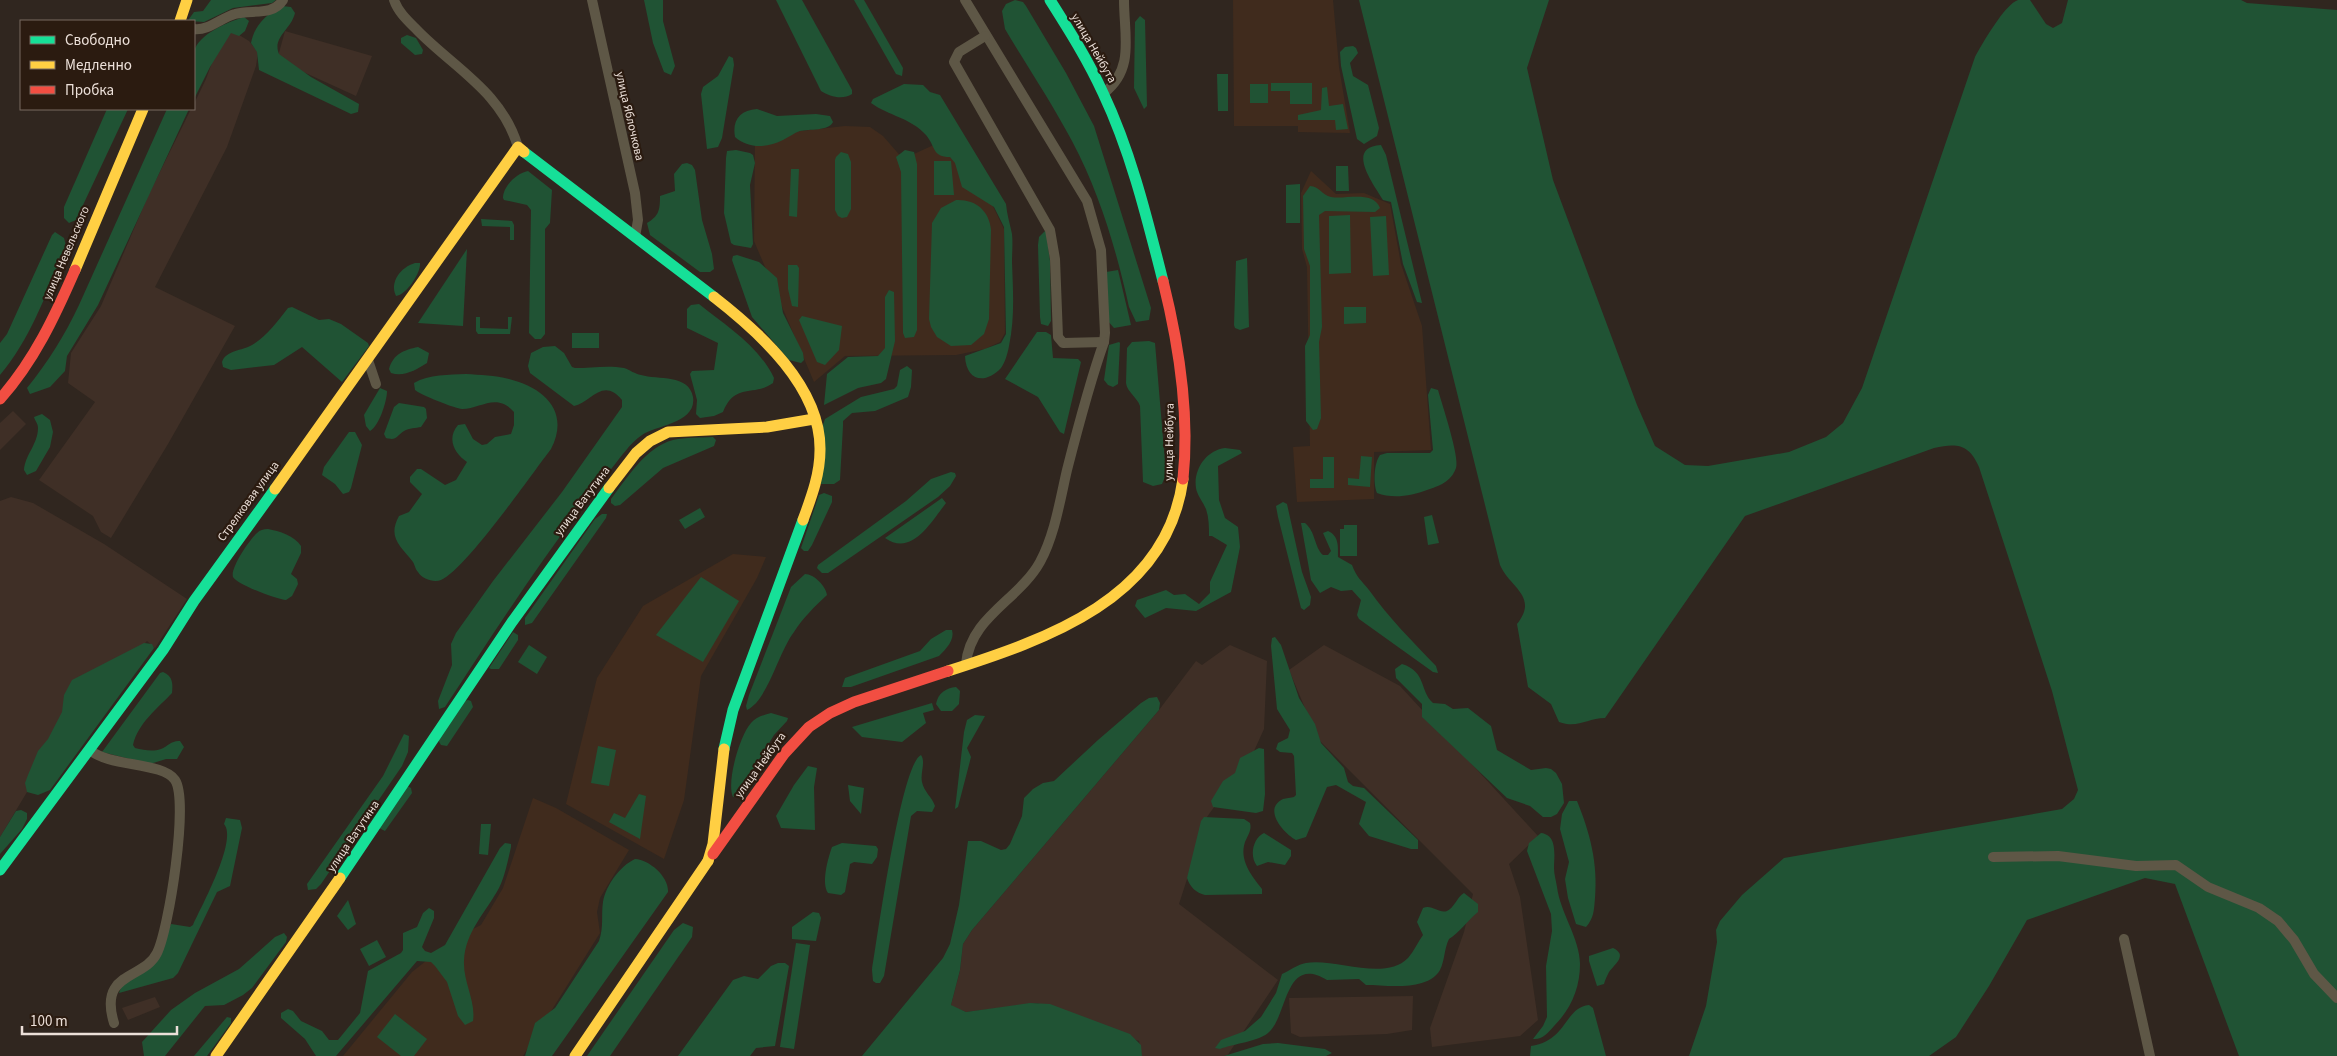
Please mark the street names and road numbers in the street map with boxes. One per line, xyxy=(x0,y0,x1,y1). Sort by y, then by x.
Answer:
street label: улица Нейбута xyxy=(1067,10,1120,86)
street label: улица Яблочкова xyxy=(611,70,648,162)
street label: улица Невельского xyxy=(39,204,94,303)
street label: улица Нейбута xyxy=(1160,403,1179,481)
street label: Стрелковая улица xyxy=(213,458,283,545)
street label: улица Ватутина xyxy=(551,463,614,540)
street label: улица Нейбута xyxy=(731,729,790,802)
street label: улица Ватутина xyxy=(323,797,384,875)

